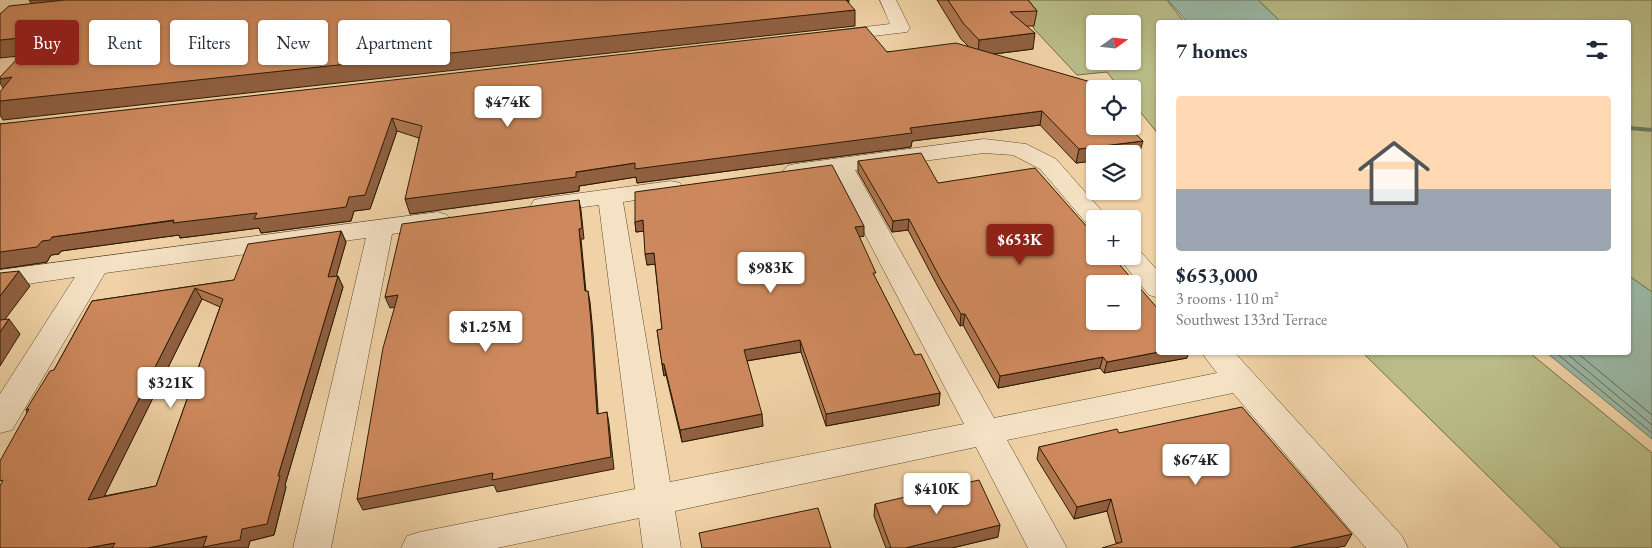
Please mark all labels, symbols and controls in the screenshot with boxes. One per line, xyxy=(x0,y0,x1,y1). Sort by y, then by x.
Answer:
north arrow xyxy=(1086,15,1141,70)
map controls xyxy=(1086,15,1141,330)
chip: Buy xyxy=(15,20,79,65)
chip: Rent xyxy=(89,20,160,65)
chip: Filters xyxy=(170,20,248,65)
chip: New xyxy=(258,20,328,65)
chip: Apartment xyxy=(338,20,450,65)
icon: filters xyxy=(1583,36,1611,64)
text: 7 homes xyxy=(1176,37,1248,64)
button: locate xyxy=(1086,80,1141,135)
pin: $474K xyxy=(473,86,543,128)
text: $474K xyxy=(486,91,530,112)
icon: home xyxy=(1349,128,1439,218)
button: layers xyxy=(1086,145,1141,200)
button: + xyxy=(1086,210,1141,265)
pin: $653K xyxy=(985,224,1055,266)
text: $653K xyxy=(998,229,1042,250)
pin: $983K xyxy=(736,252,806,294)
text: $983K xyxy=(749,257,793,278)
text: $653,000 xyxy=(1176,261,1258,288)
button: − xyxy=(1086,275,1141,330)
text: 3 rooms · 110 m² xyxy=(1176,288,1279,309)
text: Southwest 133rd Terrace xyxy=(1176,309,1327,330)
pin: $1.25M xyxy=(445,310,527,353)
text: $1.25M xyxy=(460,316,512,337)
pin: $321K xyxy=(136,366,206,409)
text: $321K xyxy=(149,372,193,393)
pin: $674K xyxy=(1161,444,1231,486)
text: $674K xyxy=(1174,449,1218,470)
pin: $410K xyxy=(902,472,972,515)
text: $410K xyxy=(915,478,959,499)

